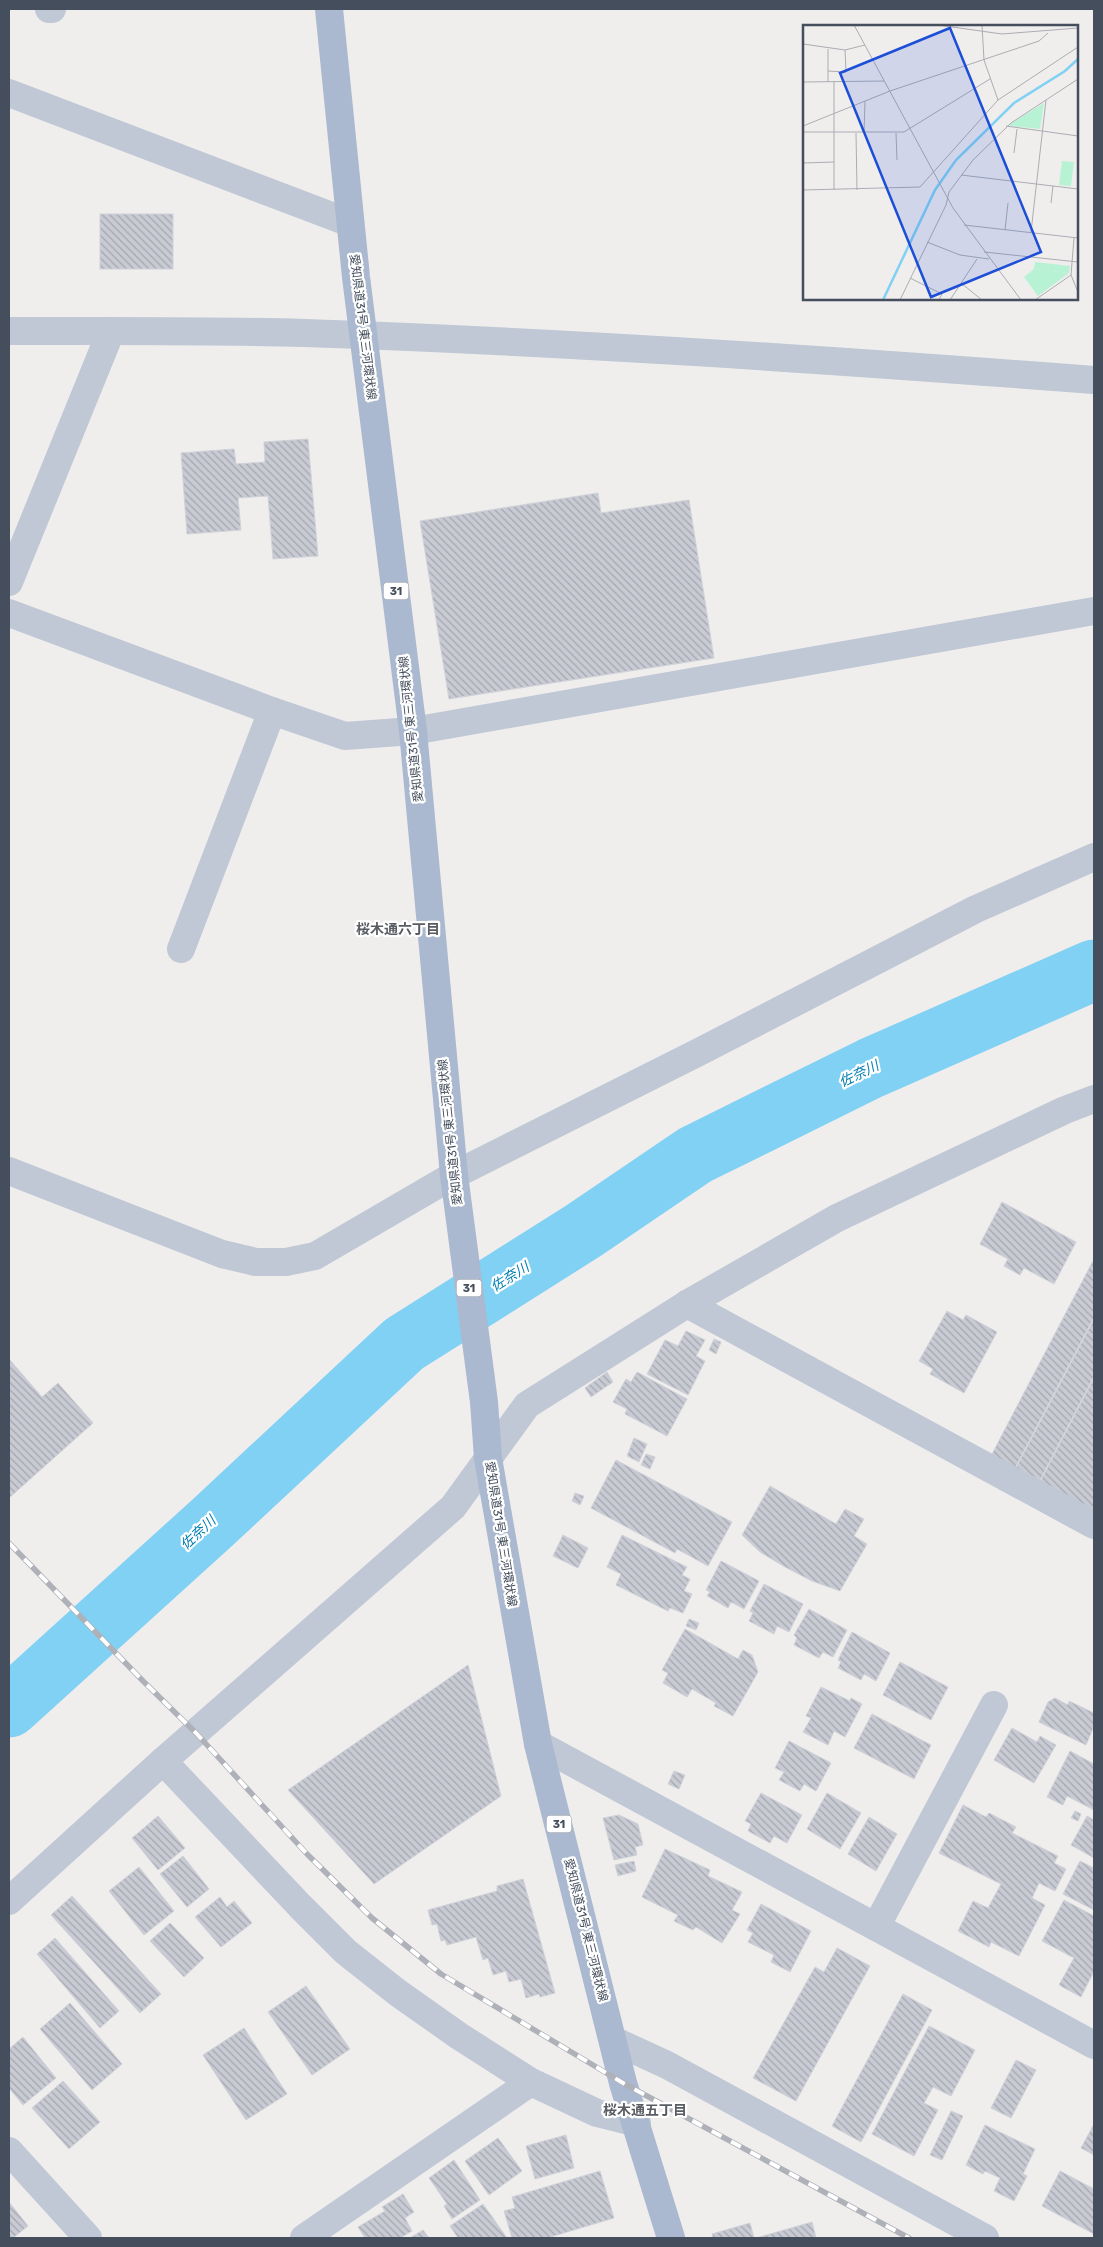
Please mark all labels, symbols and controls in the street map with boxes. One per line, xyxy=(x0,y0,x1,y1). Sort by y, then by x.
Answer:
inset map xyxy=(803,25,1078,300)
street label: 愛知県道31号 東三河環状線 xyxy=(347,253,379,401)
road number: 31 xyxy=(384,582,408,600)
street label: 愛知県道31号 東三河環状線 xyxy=(396,655,426,803)
district label: 桜木通六丁目 xyxy=(356,921,440,938)
water label: 佐奈川 xyxy=(836,1056,883,1091)
street label: 愛知県道31号 東三河環状線 xyxy=(435,1058,465,1206)
water label: 佐奈川 xyxy=(488,1258,534,1295)
road number: 31 xyxy=(456,1280,482,1296)
street label: 愛知県道31号 東三河環状線 xyxy=(483,1460,519,1608)
water label: 佐奈川 xyxy=(177,1511,221,1554)
road number: 31 xyxy=(546,1816,572,1832)
street label: 愛知県道31号 東三河環状線 xyxy=(561,1857,611,2003)
district label: 桜木通五丁目 xyxy=(603,2102,687,2119)

